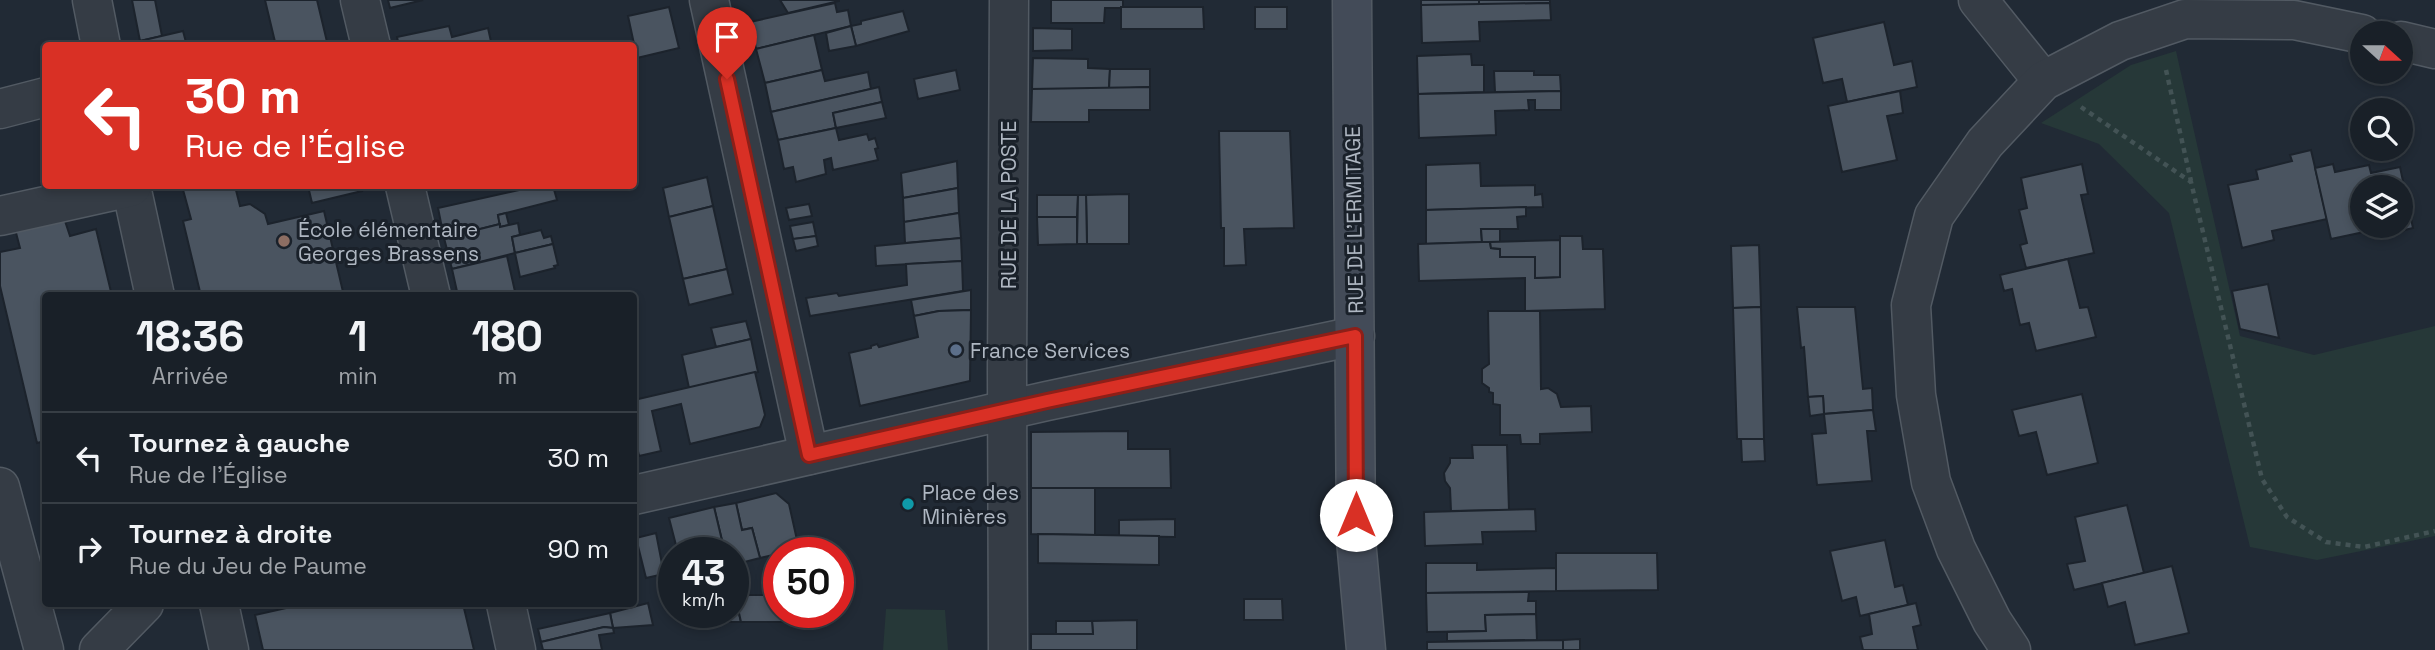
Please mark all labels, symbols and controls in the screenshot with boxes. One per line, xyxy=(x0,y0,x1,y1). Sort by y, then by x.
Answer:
pin xyxy=(697,7,757,79)
icon: arrive xyxy=(708,18,746,56)
north arrow xyxy=(2350,21,2413,84)
map controls xyxy=(2350,21,2413,238)
text: 30 m xyxy=(185,65,301,127)
icon: left xyxy=(70,70,161,161)
button: search xyxy=(2350,98,2413,161)
street label: RUE DE LA POSTE xyxy=(995,121,1022,289)
text: Rue de l'Église xyxy=(185,126,406,166)
street label: RUE DE L'ERMITAGE xyxy=(1339,126,1369,314)
button: layers xyxy=(2350,175,2413,238)
place label: École élémentaire Georges Brassens xyxy=(298,216,479,267)
marker: École élémentaire Georges Brassens xyxy=(276,233,292,249)
text: 18:36 xyxy=(136,310,244,363)
text: 1 xyxy=(348,310,367,363)
text: 180 xyxy=(472,310,543,363)
place label: France Services xyxy=(970,337,1130,364)
marker: France Services xyxy=(948,342,964,358)
text: Arrivée xyxy=(152,361,228,391)
text: min xyxy=(338,361,378,391)
text: m xyxy=(497,361,517,391)
text: Tournez à gauche xyxy=(129,426,350,460)
icon: left xyxy=(70,439,108,477)
text: 30 m xyxy=(548,441,609,475)
text: Rue de l'Église xyxy=(129,460,288,490)
position arrow xyxy=(1319,478,1393,552)
place label: Place des Minières xyxy=(922,479,1019,530)
marker: Place des Minières xyxy=(900,496,916,512)
text: Tournez à droite xyxy=(129,517,332,551)
icon: right xyxy=(70,530,108,568)
text: 90 m xyxy=(547,532,609,566)
speed limit sign: 50 xyxy=(763,537,854,628)
text: Rue du Jeu de Paume xyxy=(129,551,367,581)
text: 43 xyxy=(682,551,725,595)
text: km/h xyxy=(682,588,725,611)

